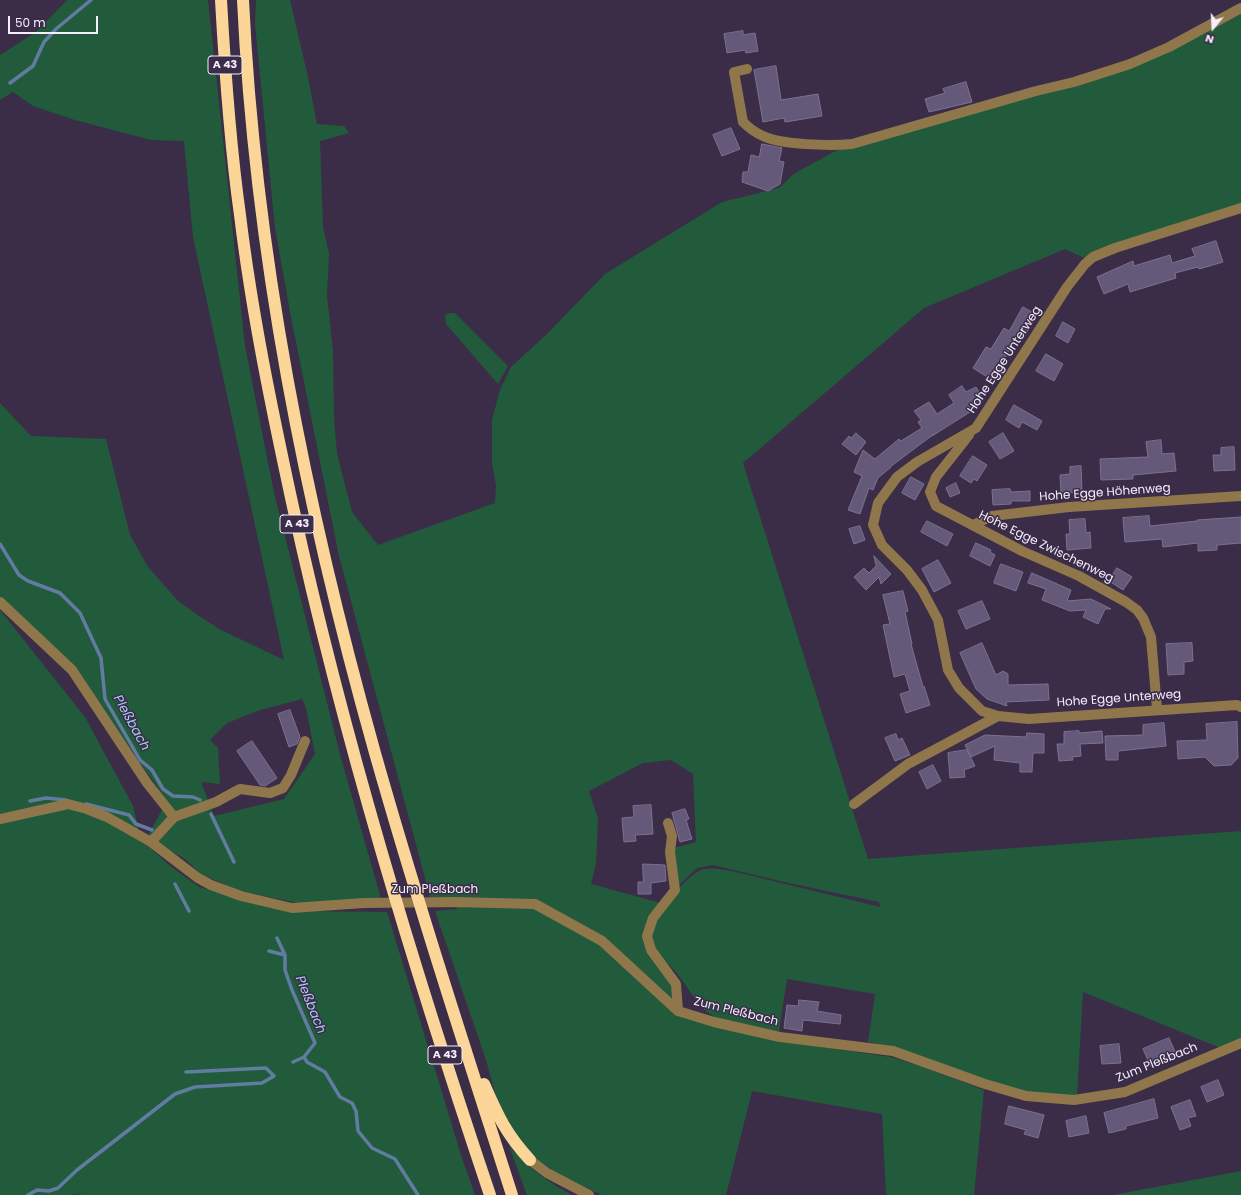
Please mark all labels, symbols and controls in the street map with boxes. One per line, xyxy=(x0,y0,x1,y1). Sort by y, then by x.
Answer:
scale bar xyxy=(10,8,100,34)
north arrow xyxy=(1193,8,1233,48)
text: 50 m xyxy=(15,14,46,31)
text: N xyxy=(1203,31,1216,48)
road number: A 43 xyxy=(208,56,242,74)
street label: Hohe Egge Unterweg xyxy=(965,304,1045,416)
street label: Hohe Egge Höhenweg xyxy=(1039,481,1171,505)
street label: Hohe Egge Zwischenweg xyxy=(976,508,1116,586)
road number: A 43 xyxy=(280,515,314,533)
street label: Hohe Egge Unterweg xyxy=(1056,687,1182,711)
water label: Pleßbach xyxy=(109,692,153,754)
street label: Zum Pleßbach xyxy=(392,883,478,897)
water label: Pleßbach xyxy=(291,974,329,1036)
street label: Zum Pleßbach xyxy=(692,995,780,1029)
street label: Zum Pleßbach xyxy=(1114,1040,1200,1086)
road number: A 43 xyxy=(428,1046,462,1064)

